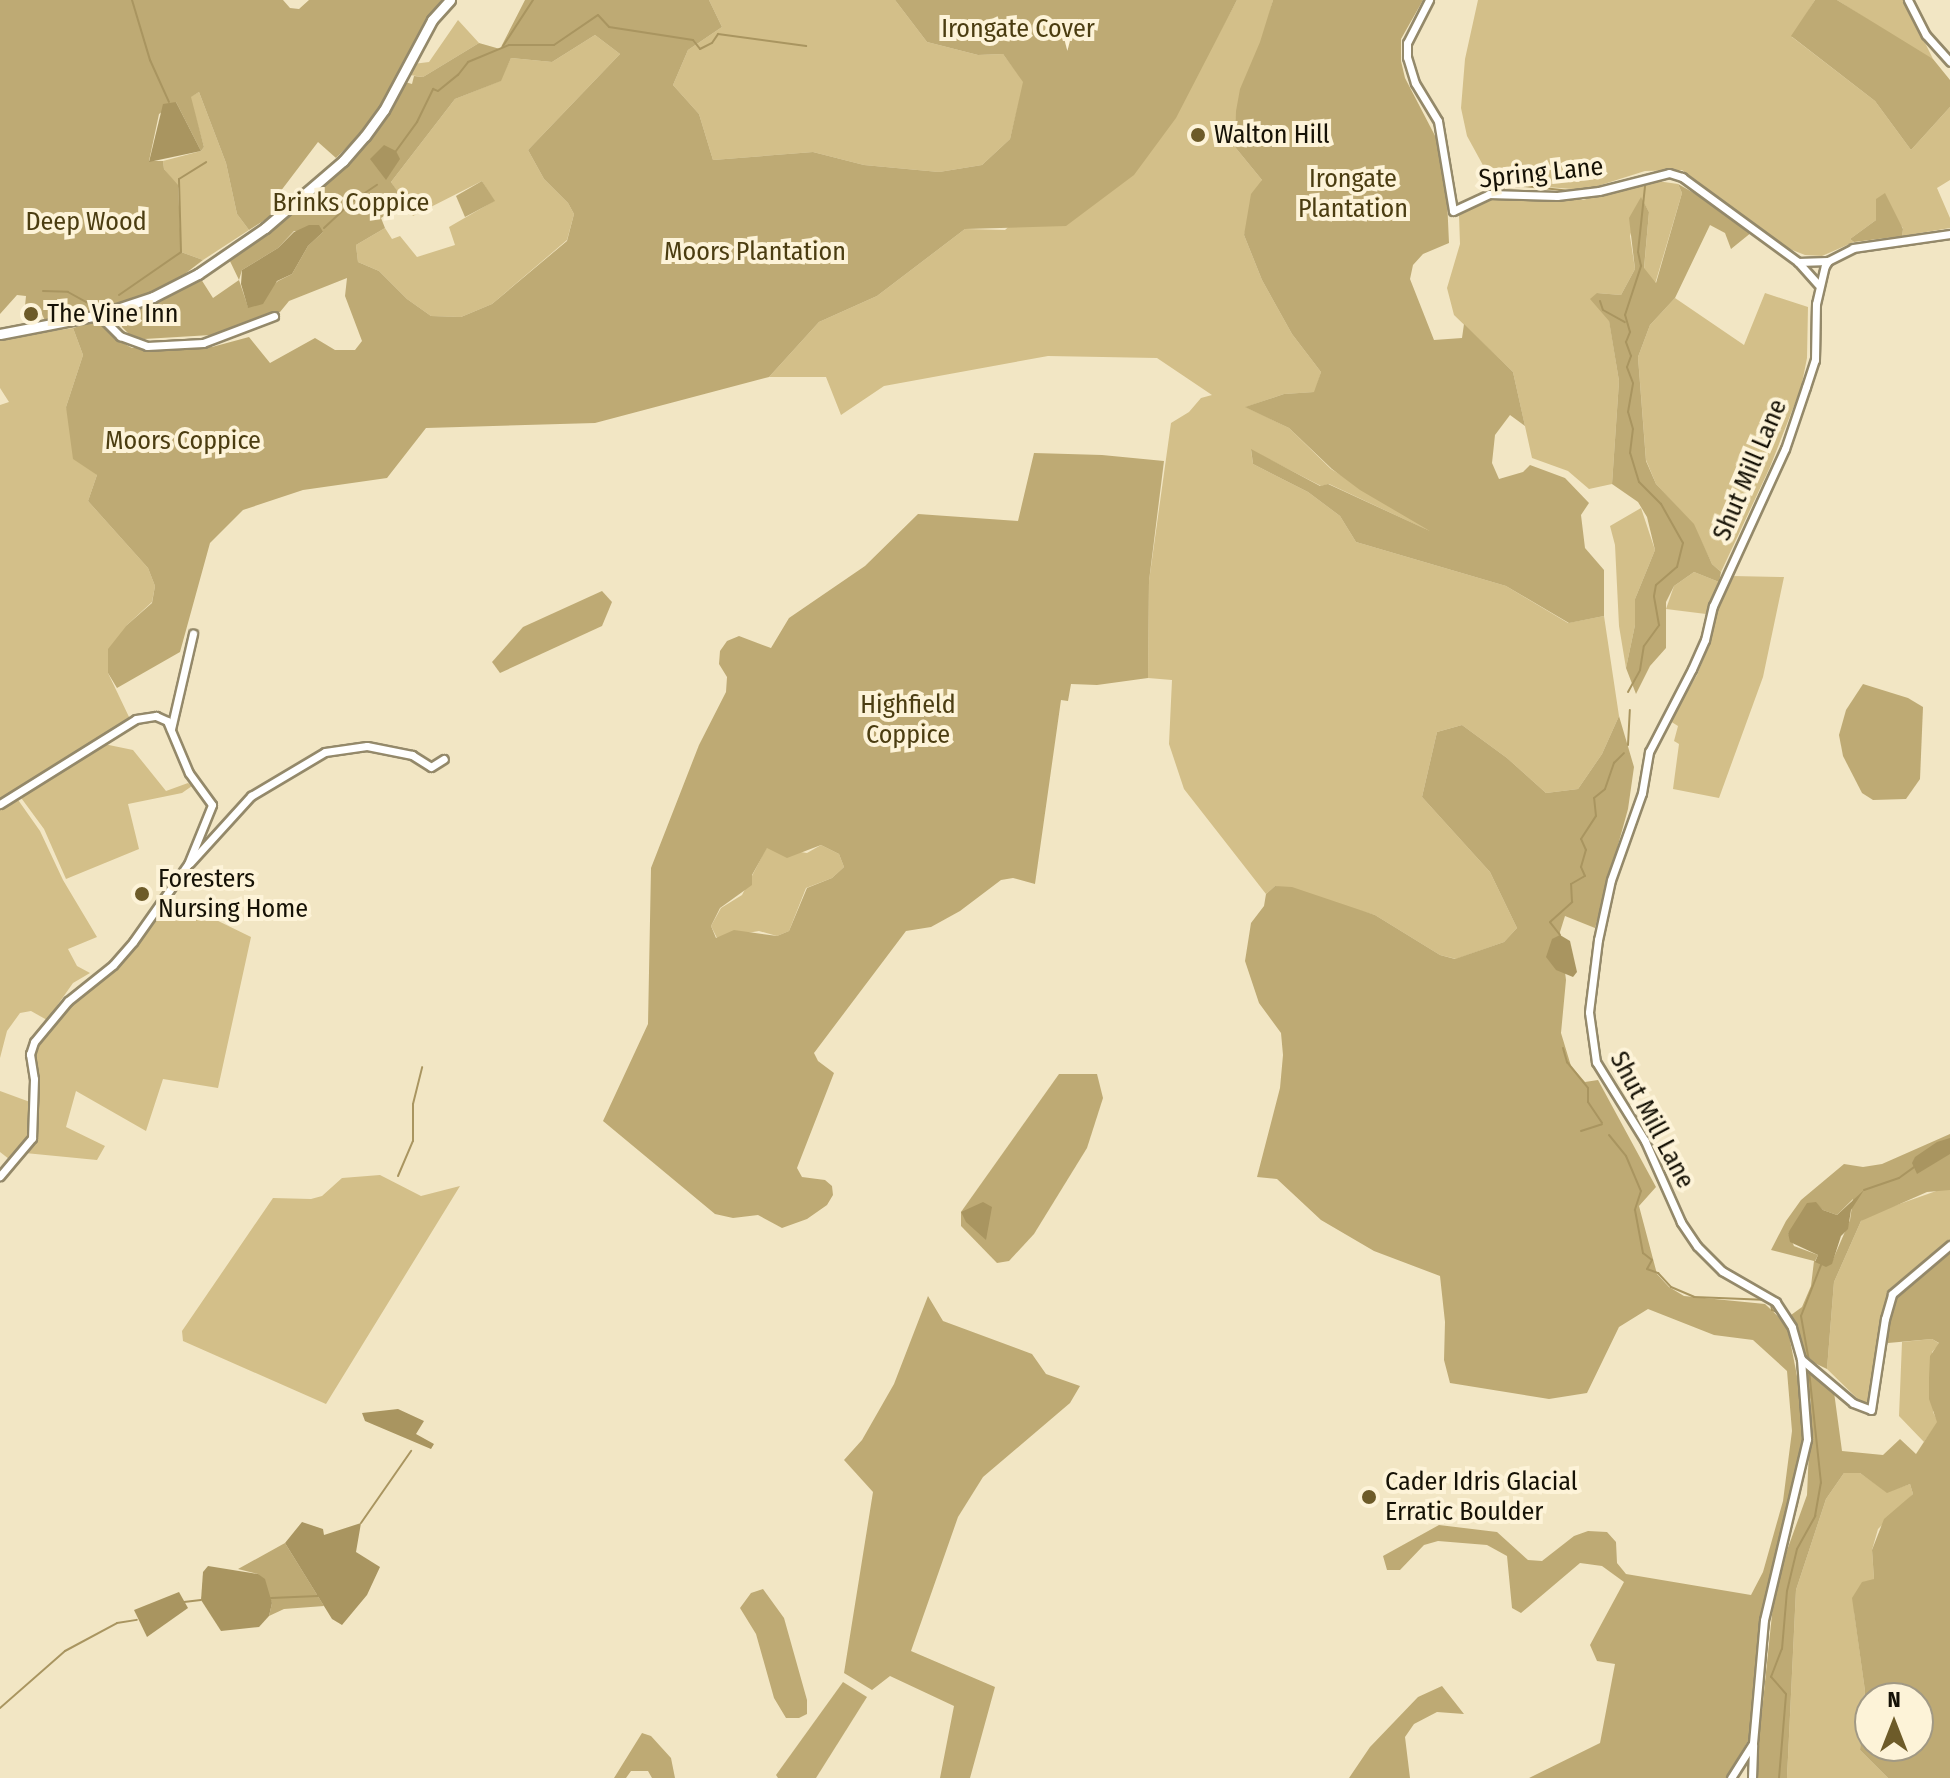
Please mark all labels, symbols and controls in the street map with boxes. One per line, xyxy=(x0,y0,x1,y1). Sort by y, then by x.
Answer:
park label: Irongate Cover xyxy=(941,13,1095,45)
place label: Walton Hill xyxy=(1214,119,1330,151)
marker: Walton Hill xyxy=(1189,126,1207,144)
street label: Spring Lane xyxy=(1477,151,1605,195)
park label: Irongate Plantation xyxy=(1298,163,1408,224)
park label: Brinks Coppice xyxy=(273,187,429,219)
park label: Deep Wood xyxy=(25,206,147,238)
park label: Moors Plantation xyxy=(664,236,846,268)
place label: The Vine Inn xyxy=(47,298,178,330)
marker: The Vine Inn xyxy=(22,305,40,323)
street label: Shut Mill Lane xyxy=(1706,395,1794,545)
park label: Moors Coppice xyxy=(105,425,261,457)
park label: Highfield Coppice xyxy=(860,689,956,750)
place label: Foresters Nursing Home xyxy=(158,863,308,924)
marker: Foresters Nursing Home xyxy=(133,885,151,903)
street label: Shut Mill Lane xyxy=(1603,1046,1701,1194)
place label: Cader Idris Glacial Erratic Boulder xyxy=(1385,1466,1578,1528)
marker: Cader Idris Glacial Erratic Boulder xyxy=(1360,1488,1378,1506)
north arrow xyxy=(1854,1682,1934,1762)
text: N xyxy=(1887,1686,1901,1713)

